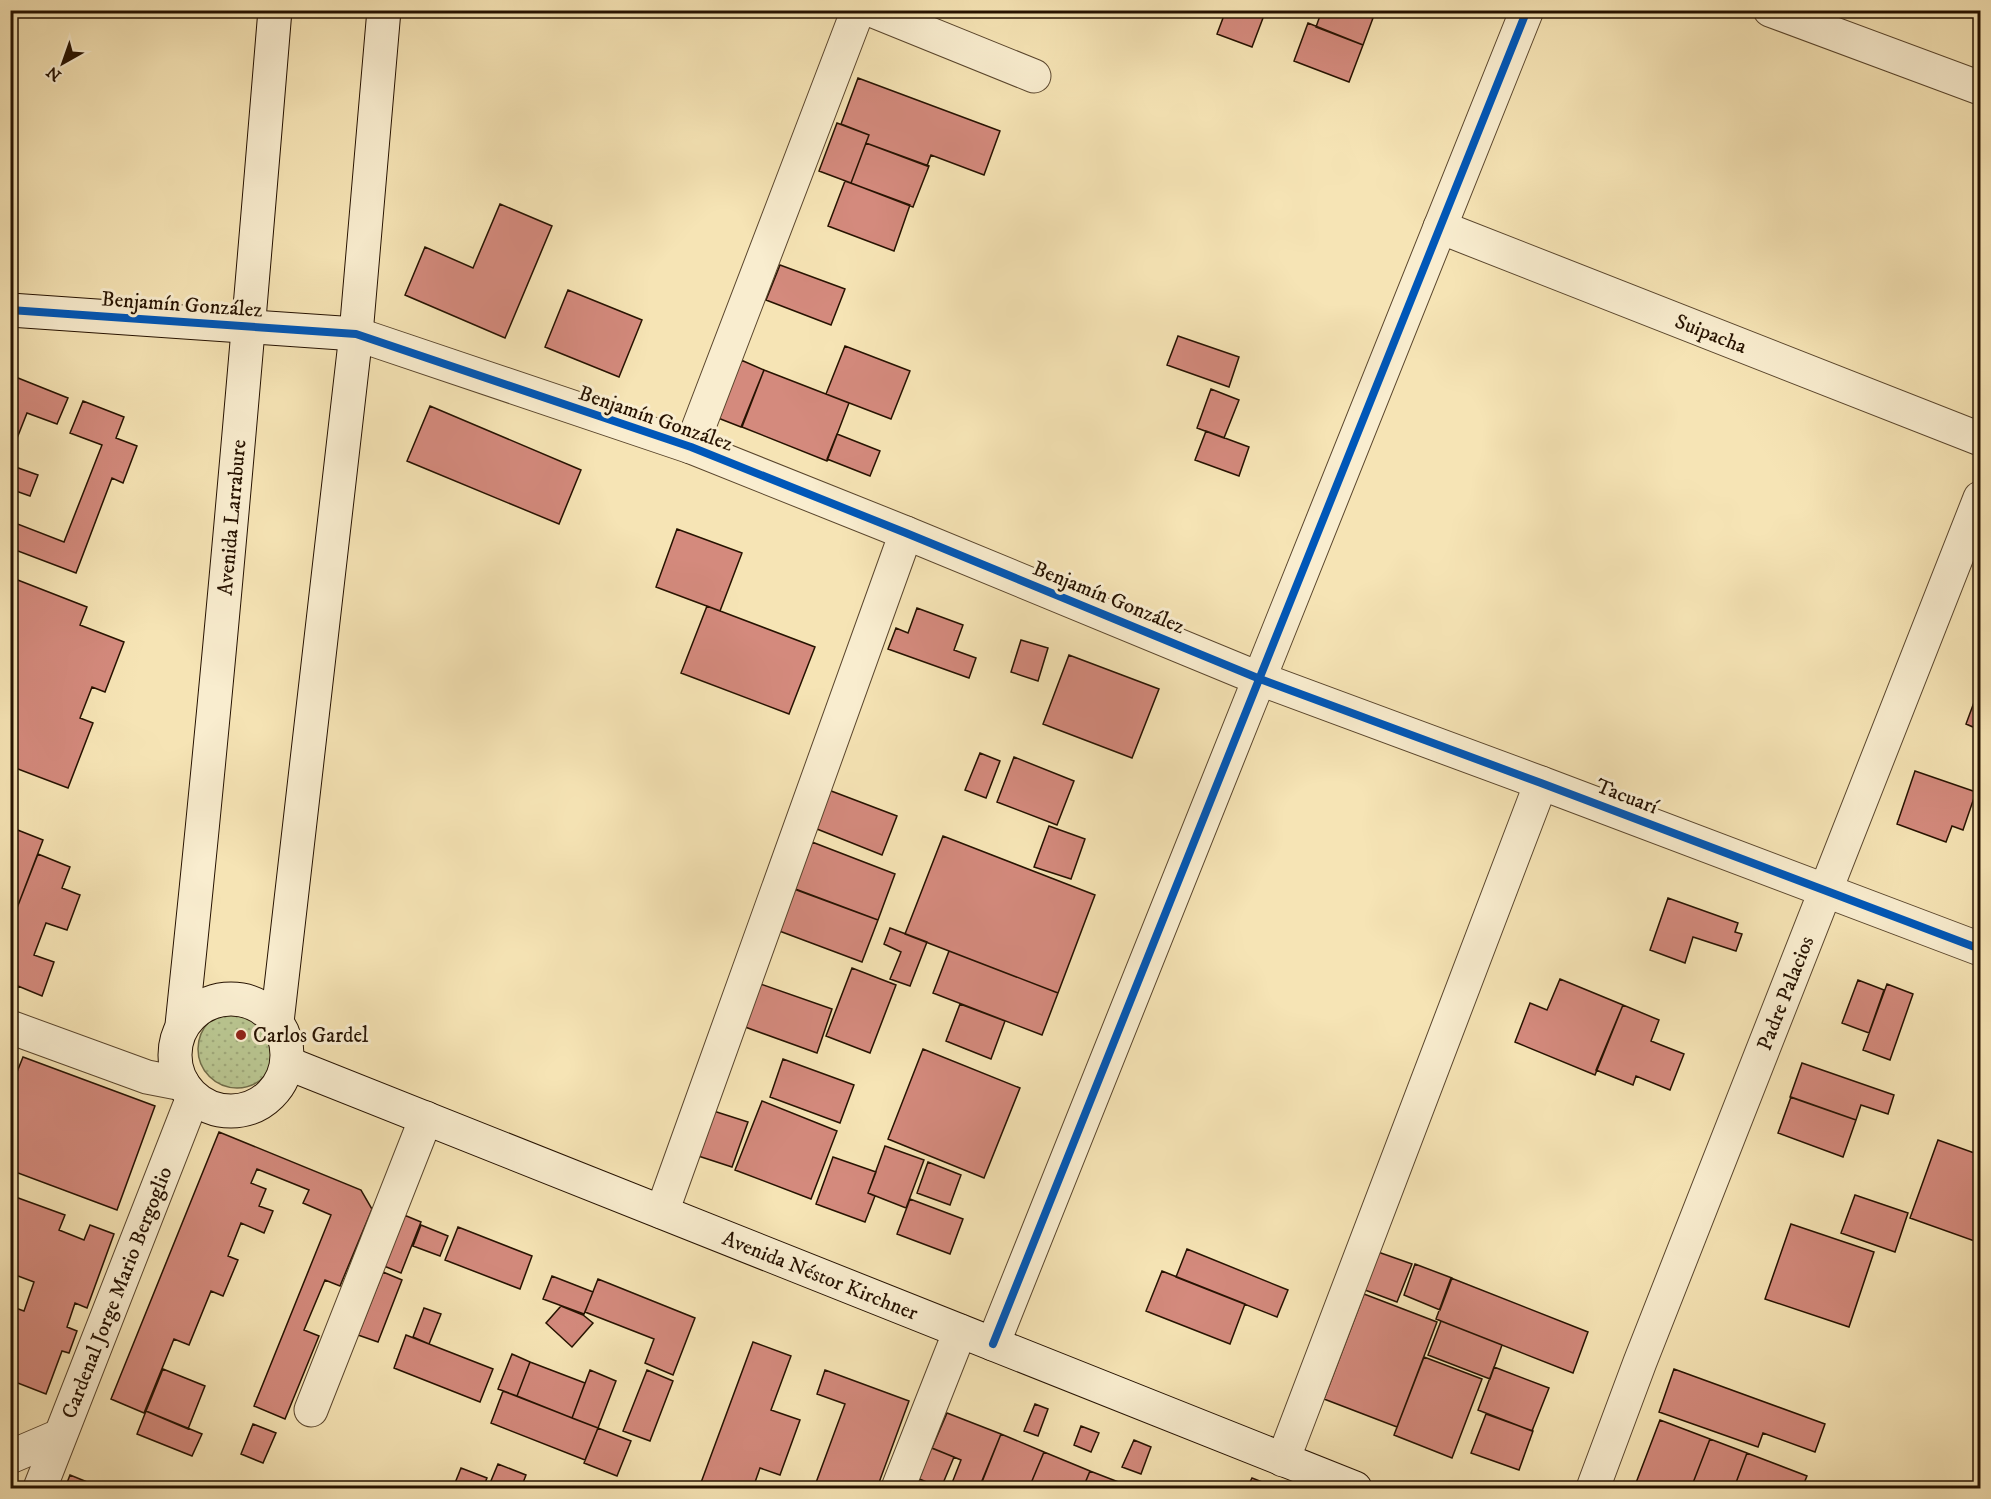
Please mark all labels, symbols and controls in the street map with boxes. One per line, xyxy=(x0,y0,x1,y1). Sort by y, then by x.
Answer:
north arrow xyxy=(33,33,93,93)
text: N xyxy=(43,62,65,86)
street label: Benjamín González xyxy=(100,286,263,324)
street label: Suipacha xyxy=(1671,308,1750,360)
street label: Benjamín González xyxy=(575,380,736,458)
street label: Avenida Larrabure xyxy=(212,438,252,597)
street label: Benjamín González xyxy=(1029,556,1188,640)
street label: Tacuarí xyxy=(1592,773,1663,821)
street label: Padre Palacios xyxy=(1752,932,1820,1054)
place label: Carlos Gardel xyxy=(253,1023,369,1049)
marker: Carlos Gardel xyxy=(234,1028,248,1042)
street label: Cardenal Jorge Mario Bergoglio xyxy=(56,1163,178,1423)
street label: Avenida Néstor Kirchner xyxy=(718,1226,922,1327)

